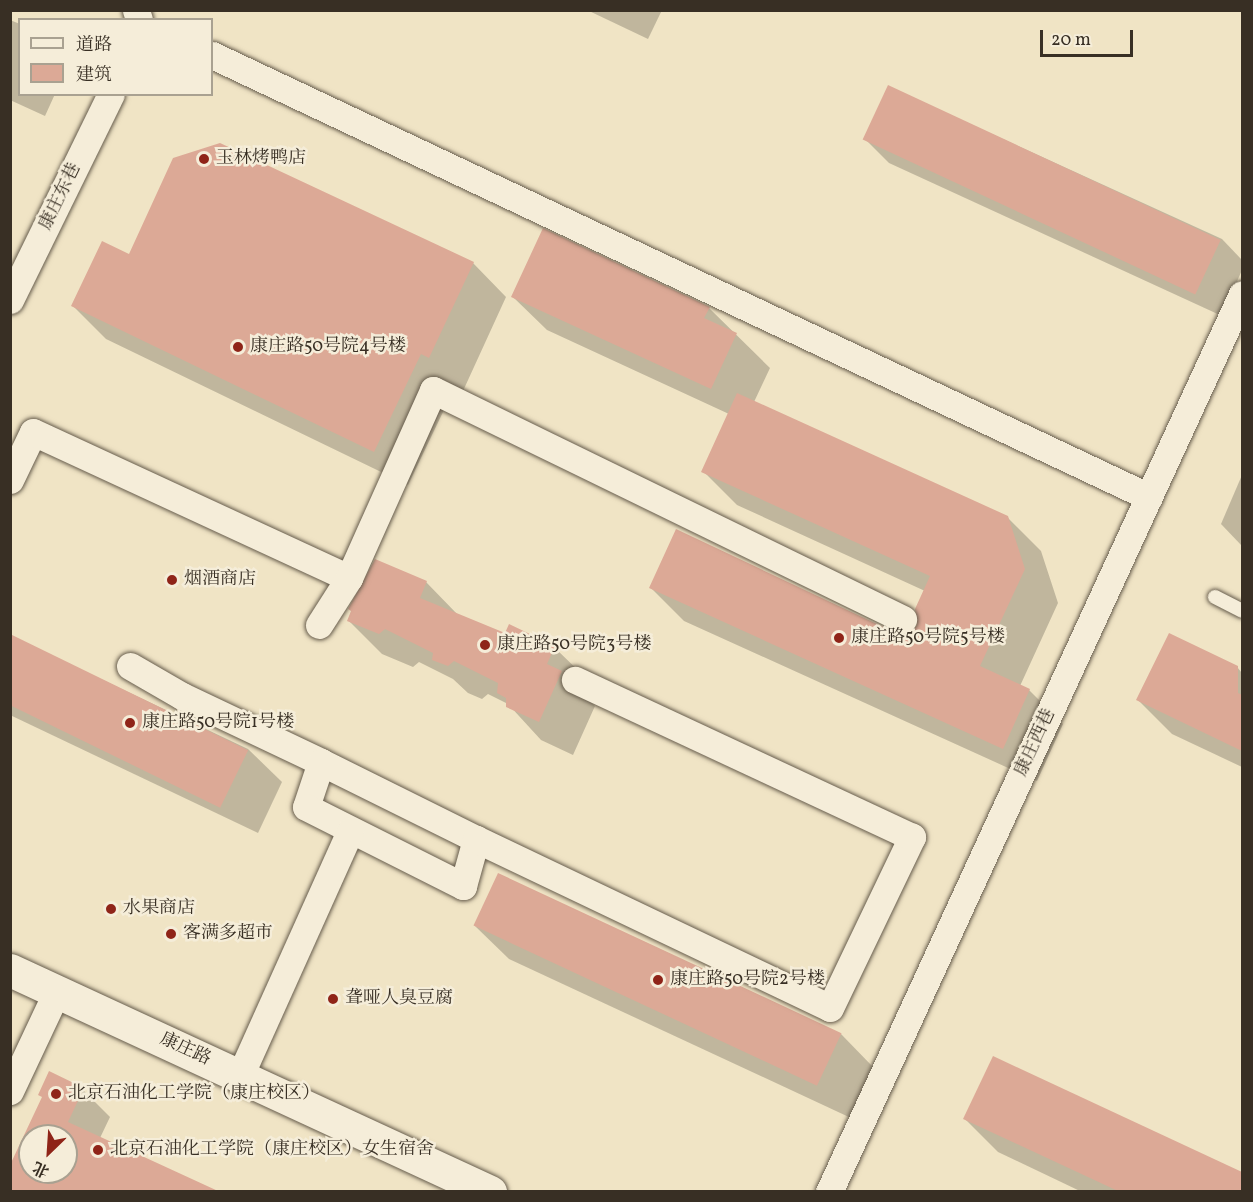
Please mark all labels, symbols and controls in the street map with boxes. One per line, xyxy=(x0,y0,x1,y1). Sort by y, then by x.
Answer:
legend xyxy=(18,18,213,96)
scale bar xyxy=(1043,18,1136,56)
text: 20 m xyxy=(1051,28,1091,53)
text: 道路 xyxy=(76,33,112,58)
text: 建筑 xyxy=(76,63,112,88)
place label: 玉林烤鸭店 xyxy=(216,148,306,170)
marker: 玉林烤鸭店 xyxy=(197,152,211,166)
street label: 康庄东巷 xyxy=(36,160,86,234)
place label: 康庄路50号院4号楼 xyxy=(250,336,406,358)
marker: 康庄路50号院4号楼 xyxy=(231,340,245,354)
place label: 烟酒商店 xyxy=(184,569,256,591)
marker: 烟酒商店 xyxy=(165,573,179,587)
place label: 康庄路50号院5号楼 xyxy=(851,627,1005,649)
marker: 康庄路50号院5号楼 xyxy=(832,631,846,645)
place label: 康庄路50号院3号楼 xyxy=(497,634,651,656)
marker: 康庄路50号院3号楼 xyxy=(478,638,492,652)
street label: 康庄西巷 xyxy=(1011,706,1061,780)
place label: 康庄路50号院1号楼 xyxy=(142,712,294,734)
marker: 康庄路50号院1号楼 xyxy=(123,716,137,730)
place label: 水果商店 xyxy=(123,898,195,920)
marker: 水果商店 xyxy=(104,902,118,916)
place label: 客满多超市 xyxy=(183,923,273,945)
marker: 客满多超市 xyxy=(164,927,178,941)
place label: 康庄路50号院2号楼 xyxy=(670,969,825,991)
marker: 康庄路50号院2号楼 xyxy=(651,973,665,987)
place label: 聋哑人臭豆腐 xyxy=(345,988,453,1010)
marker: 聋哑人臭豆腐 xyxy=(326,992,340,1006)
street label: 康庄路 xyxy=(156,1029,214,1071)
place label: 北京石油化工学院（康庄校区） xyxy=(68,1083,320,1105)
marker: 北京石油化工学院（康庄校区） xyxy=(49,1087,63,1101)
north arrow xyxy=(18,1124,78,1184)
place label: 北京石油化工学院（康庄校区）女生宿舍 xyxy=(110,1139,434,1161)
marker: 北京石油化工学院（康庄校区）女生宿舍 xyxy=(91,1143,105,1157)
text: 北 xyxy=(29,1155,53,1182)

